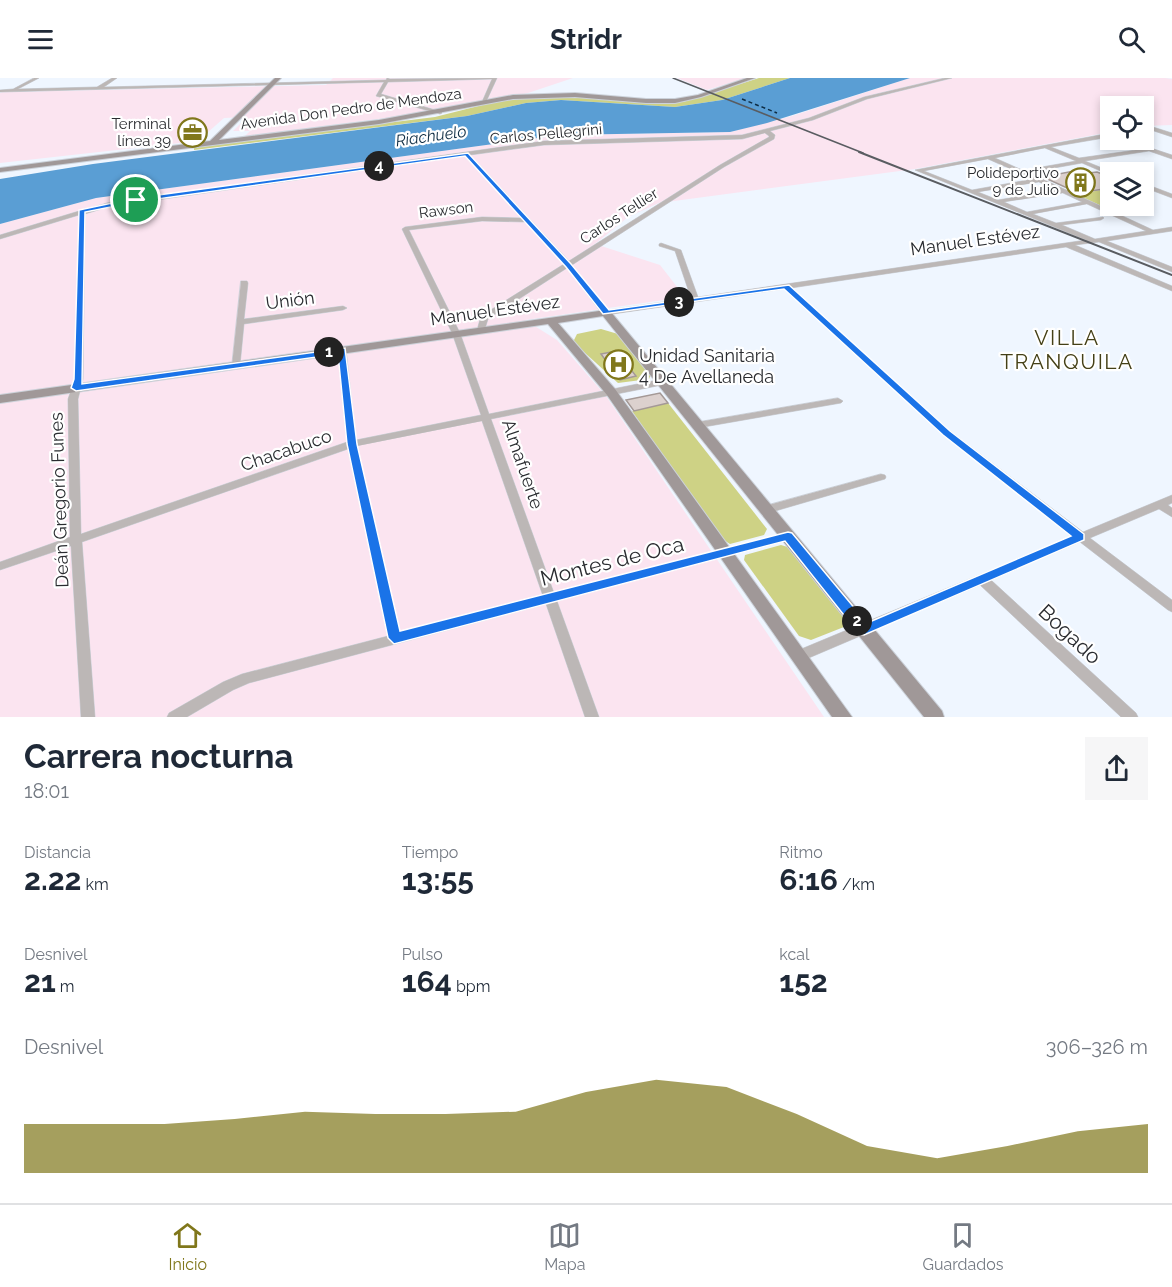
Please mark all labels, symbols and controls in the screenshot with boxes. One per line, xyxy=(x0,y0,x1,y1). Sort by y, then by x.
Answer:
icon: menu xyxy=(24,23,57,56)
icon: search xyxy=(1115,23,1148,56)
text: Stridr xyxy=(550,24,622,55)
street label: Avenida Don Pedro de Mendoza xyxy=(239,85,463,133)
map controls xyxy=(1100,96,1154,216)
button: locate xyxy=(1100,96,1154,150)
place label: Terminal línea 39 xyxy=(111,115,172,150)
office icon: Terminal línea 39 xyxy=(176,117,208,149)
street label: Carlos Pellegrini xyxy=(489,120,603,148)
water label: Riachuelo xyxy=(394,122,468,150)
pin: 4 xyxy=(364,151,394,181)
text: 4 xyxy=(374,156,384,175)
button: layers xyxy=(1100,162,1154,216)
place label: Polideportivo 9 de Julio xyxy=(967,164,1059,199)
building icon: Polideportivo 9 de Julio xyxy=(1064,166,1096,198)
pin xyxy=(110,174,161,225)
icon: arrive xyxy=(119,183,152,216)
street label: Carlos Tellier xyxy=(577,184,662,248)
street label: Rawson xyxy=(418,198,474,222)
street label: Manuel Estévez xyxy=(909,220,1041,259)
street label: Unión xyxy=(264,287,316,313)
pin: 3 xyxy=(664,287,694,317)
street label: Manuel Estévez xyxy=(429,290,561,329)
text: 3 xyxy=(675,292,683,311)
district label: VILLA TRANQUILA xyxy=(1000,325,1134,374)
pin: 1 xyxy=(314,337,344,367)
text: 1 xyxy=(325,342,333,361)
place label: Unidad Sanitaria 4 De Avellaneda xyxy=(639,345,775,387)
hospital icon: Unidad Sanitaria 4 De Avellaneda xyxy=(602,349,634,381)
street label: Deán Gregorio Funes xyxy=(45,412,73,588)
street label: Almafuerte xyxy=(498,416,548,512)
street label: Chacabuco xyxy=(238,425,334,475)
street label: Montes de Oca xyxy=(538,531,686,591)
street label: Bogado xyxy=(1034,599,1106,669)
pin: 2 xyxy=(842,606,872,636)
text: 2 xyxy=(852,611,862,630)
text: Carrera nocturna xyxy=(24,737,293,776)
button: share xyxy=(1085,737,1148,800)
text: 18:01 xyxy=(24,779,69,803)
text: Distancia xyxy=(24,843,91,862)
text: Tiempo xyxy=(402,843,458,862)
text: Ritmo xyxy=(779,843,823,862)
text: 2.22 xyxy=(24,862,82,897)
text: 13:55 xyxy=(402,862,474,897)
text: 6:16 xyxy=(779,862,838,897)
text: km xyxy=(82,875,109,894)
text: /km xyxy=(838,875,875,894)
text: Desnivel xyxy=(24,945,87,964)
text: Pulso xyxy=(402,945,443,964)
text: kcal xyxy=(779,945,809,964)
text: 21 xyxy=(24,964,56,999)
text: 164 xyxy=(402,964,452,999)
text: 152 xyxy=(779,964,828,999)
text: m xyxy=(56,977,75,996)
text: bpm xyxy=(452,977,490,996)
text: Desnivel xyxy=(24,1035,103,1059)
text: 306–326 m xyxy=(1046,1035,1148,1059)
tab: Inicio xyxy=(169,1219,207,1274)
tab: Mapa xyxy=(544,1219,585,1274)
tab: Guardados xyxy=(923,1219,1003,1274)

